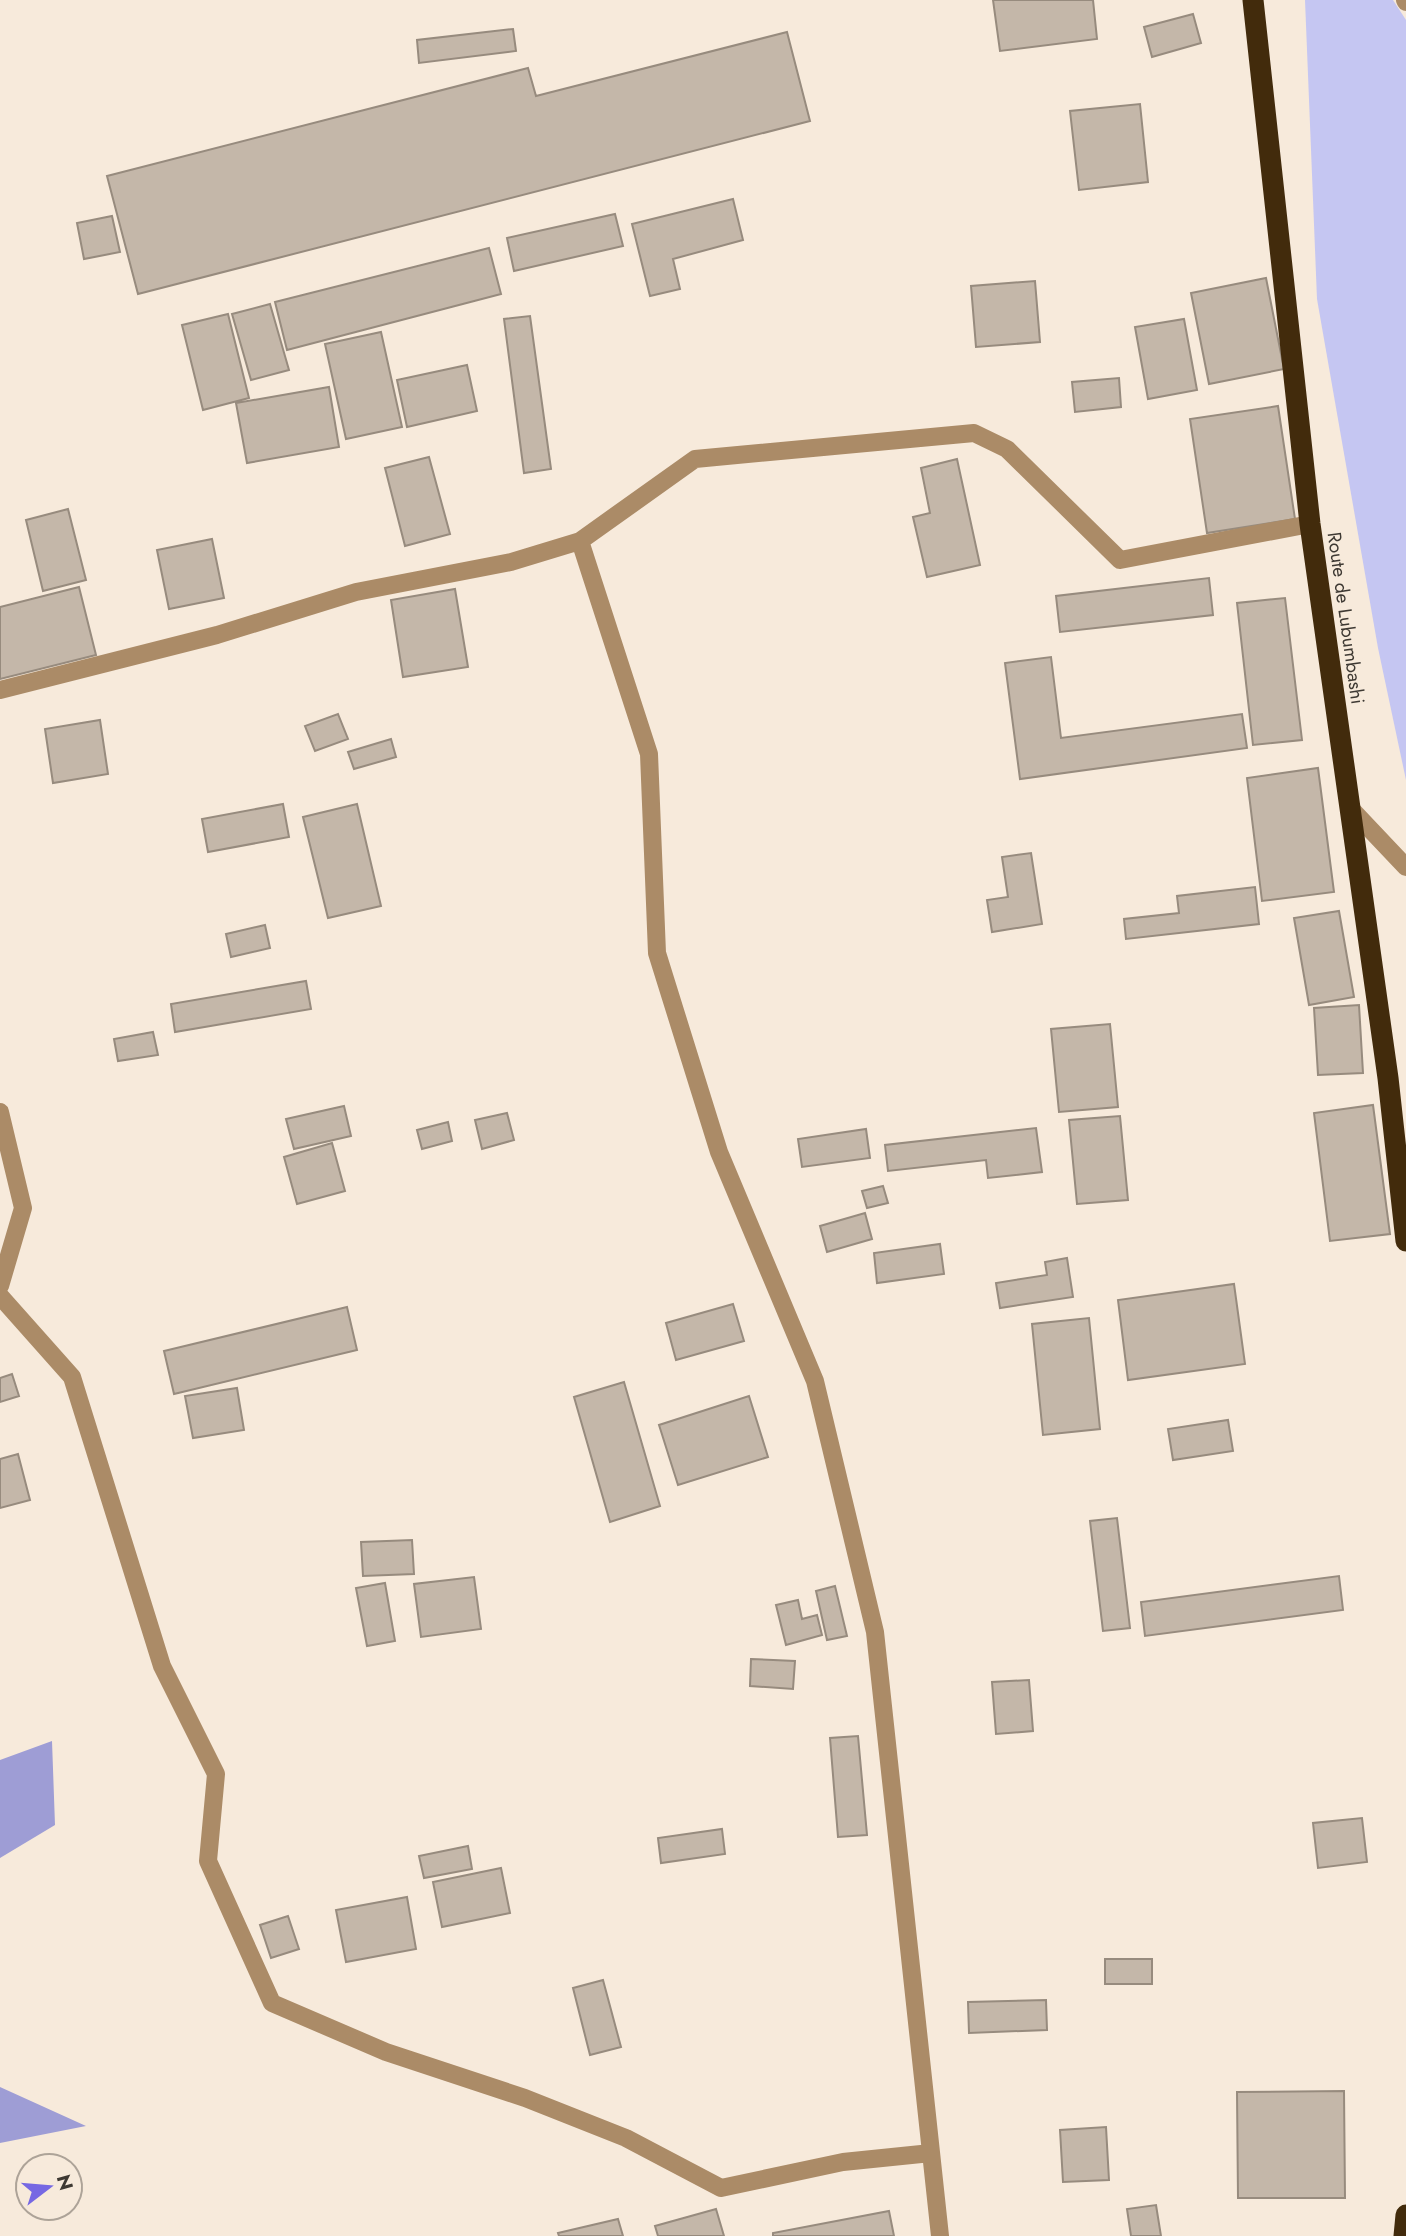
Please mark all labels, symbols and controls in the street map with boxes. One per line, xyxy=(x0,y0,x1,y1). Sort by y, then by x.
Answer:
street label: Route de Lubumbashi xyxy=(1321,530,1371,706)
north arrow xyxy=(14,2152,84,2222)
text: N xyxy=(50,2171,80,2193)

